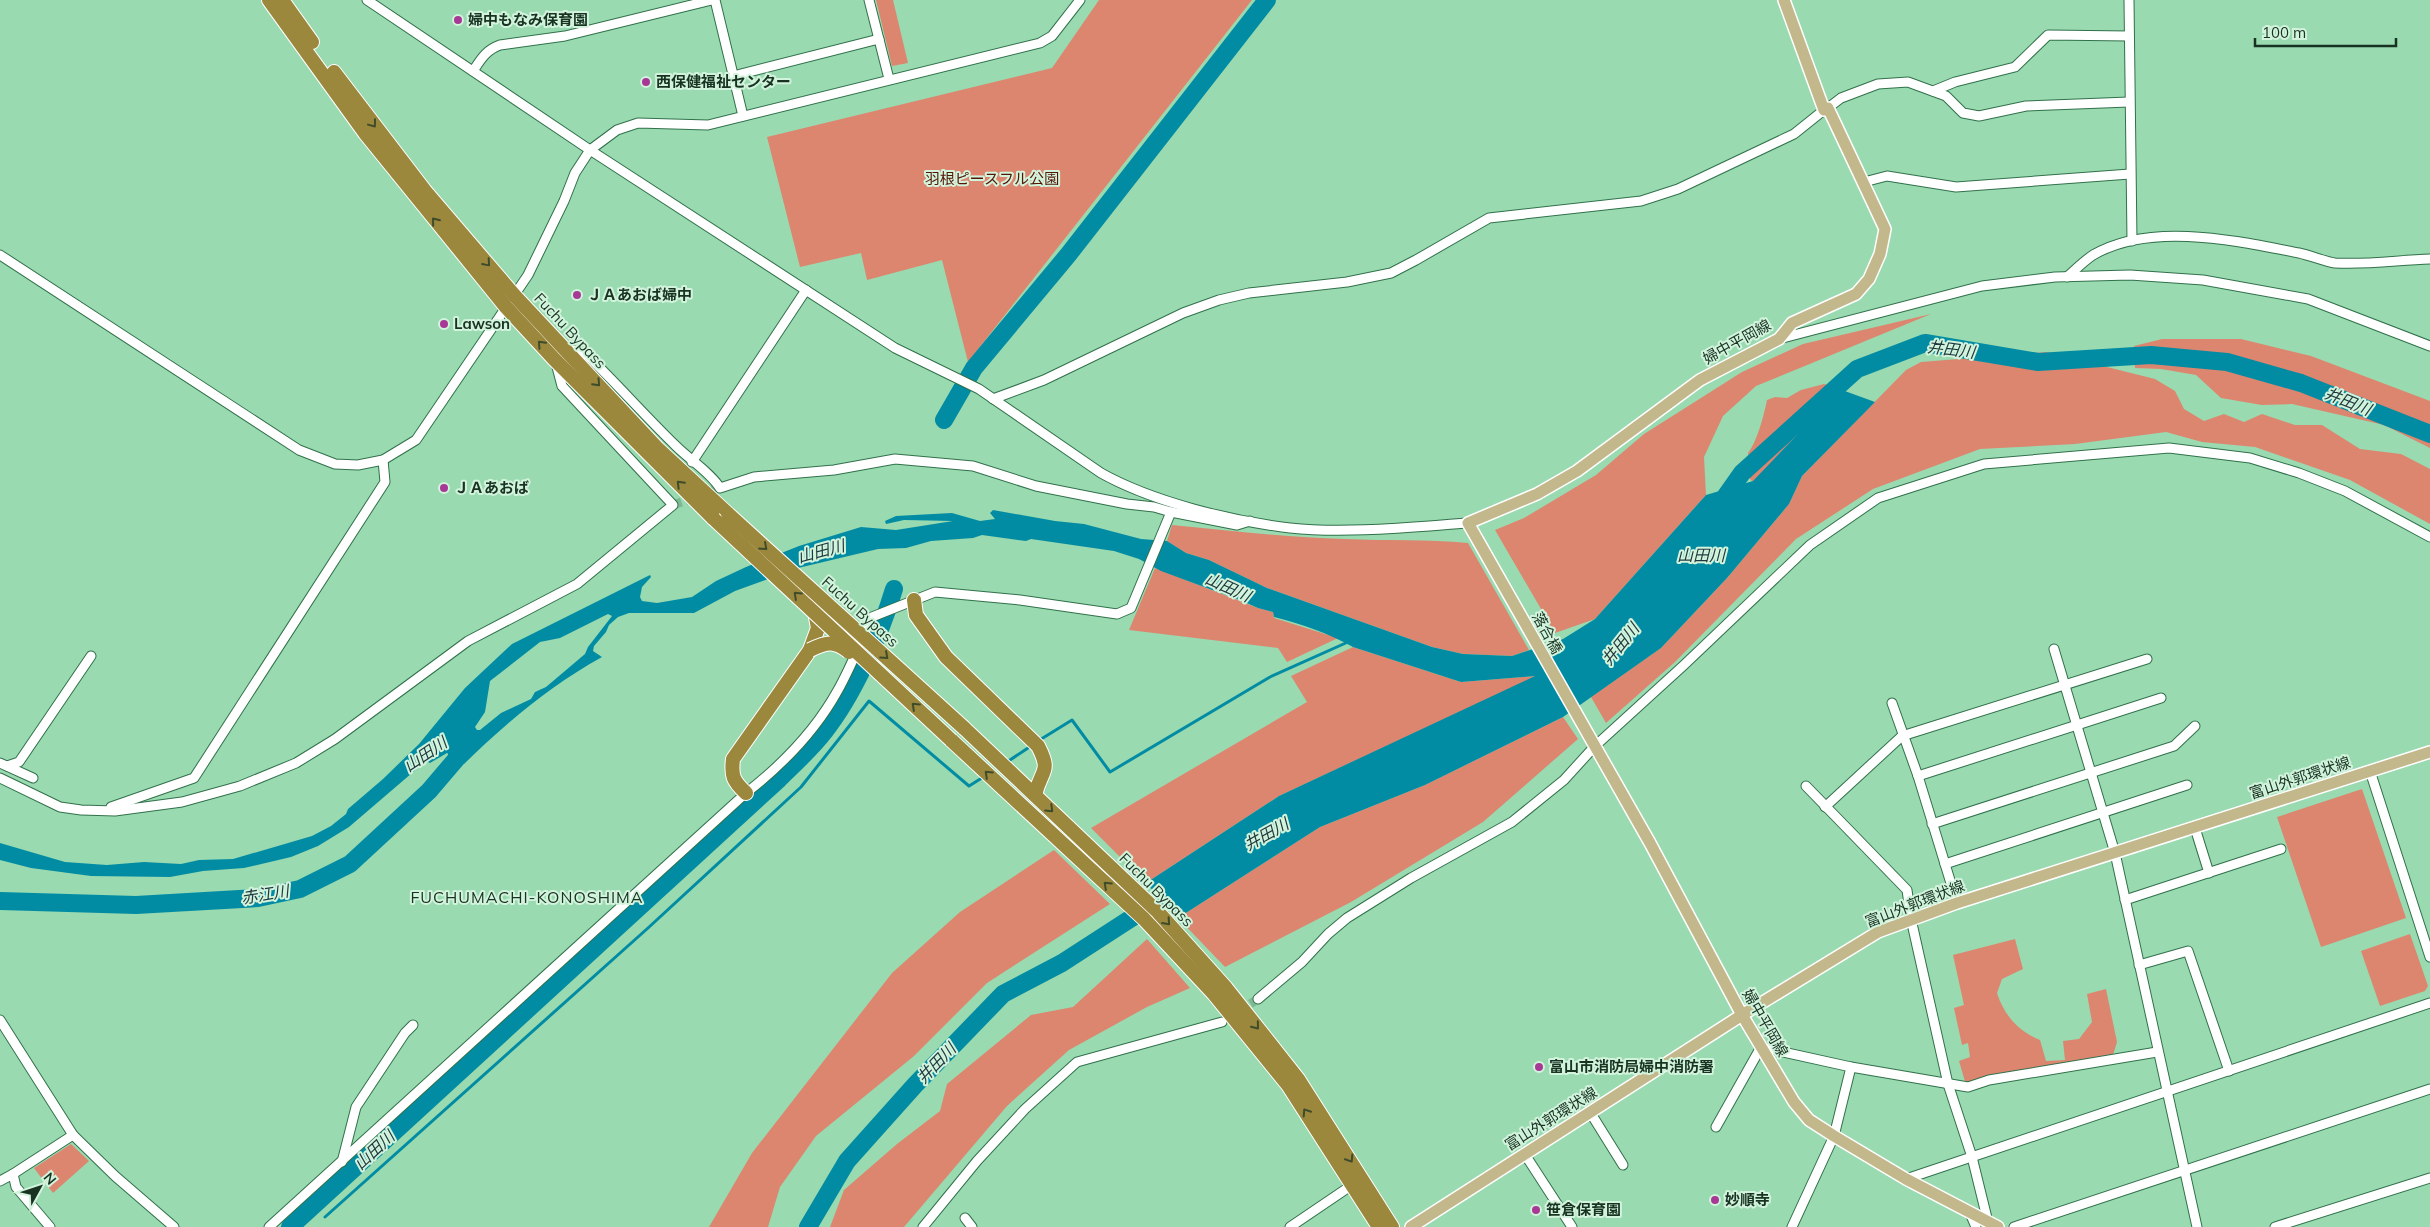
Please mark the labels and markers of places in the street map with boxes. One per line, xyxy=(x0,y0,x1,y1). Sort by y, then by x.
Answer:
place label: 婦中もなみ保育園 xyxy=(468,10,588,29)
marker: 婦中もなみ保育園 xyxy=(452,14,464,26)
place label: 西保健福祉センター xyxy=(656,72,791,91)
marker: 西保健福祉センター xyxy=(640,76,652,88)
place label: ＪＡあおば婦中 xyxy=(587,285,692,304)
marker: ＪＡあおば婦中 xyxy=(571,289,583,301)
place label: Lawson xyxy=(454,314,510,333)
marker: Lawson xyxy=(438,318,450,330)
place label: ＪＡあおば xyxy=(454,478,529,497)
marker: ＪＡあおば xyxy=(438,482,450,494)
place label: 富山市消防局婦中消防署 xyxy=(1549,1057,1714,1076)
marker: 富山市消防局婦中消防署 xyxy=(1533,1061,1545,1073)
place label: 妙順寺 xyxy=(1725,1190,1770,1209)
marker: 妙順寺 xyxy=(1709,1194,1721,1206)
place label: 笹倉保育園 xyxy=(1546,1200,1621,1219)
marker: 笹倉保育園 xyxy=(1530,1204,1542,1216)

